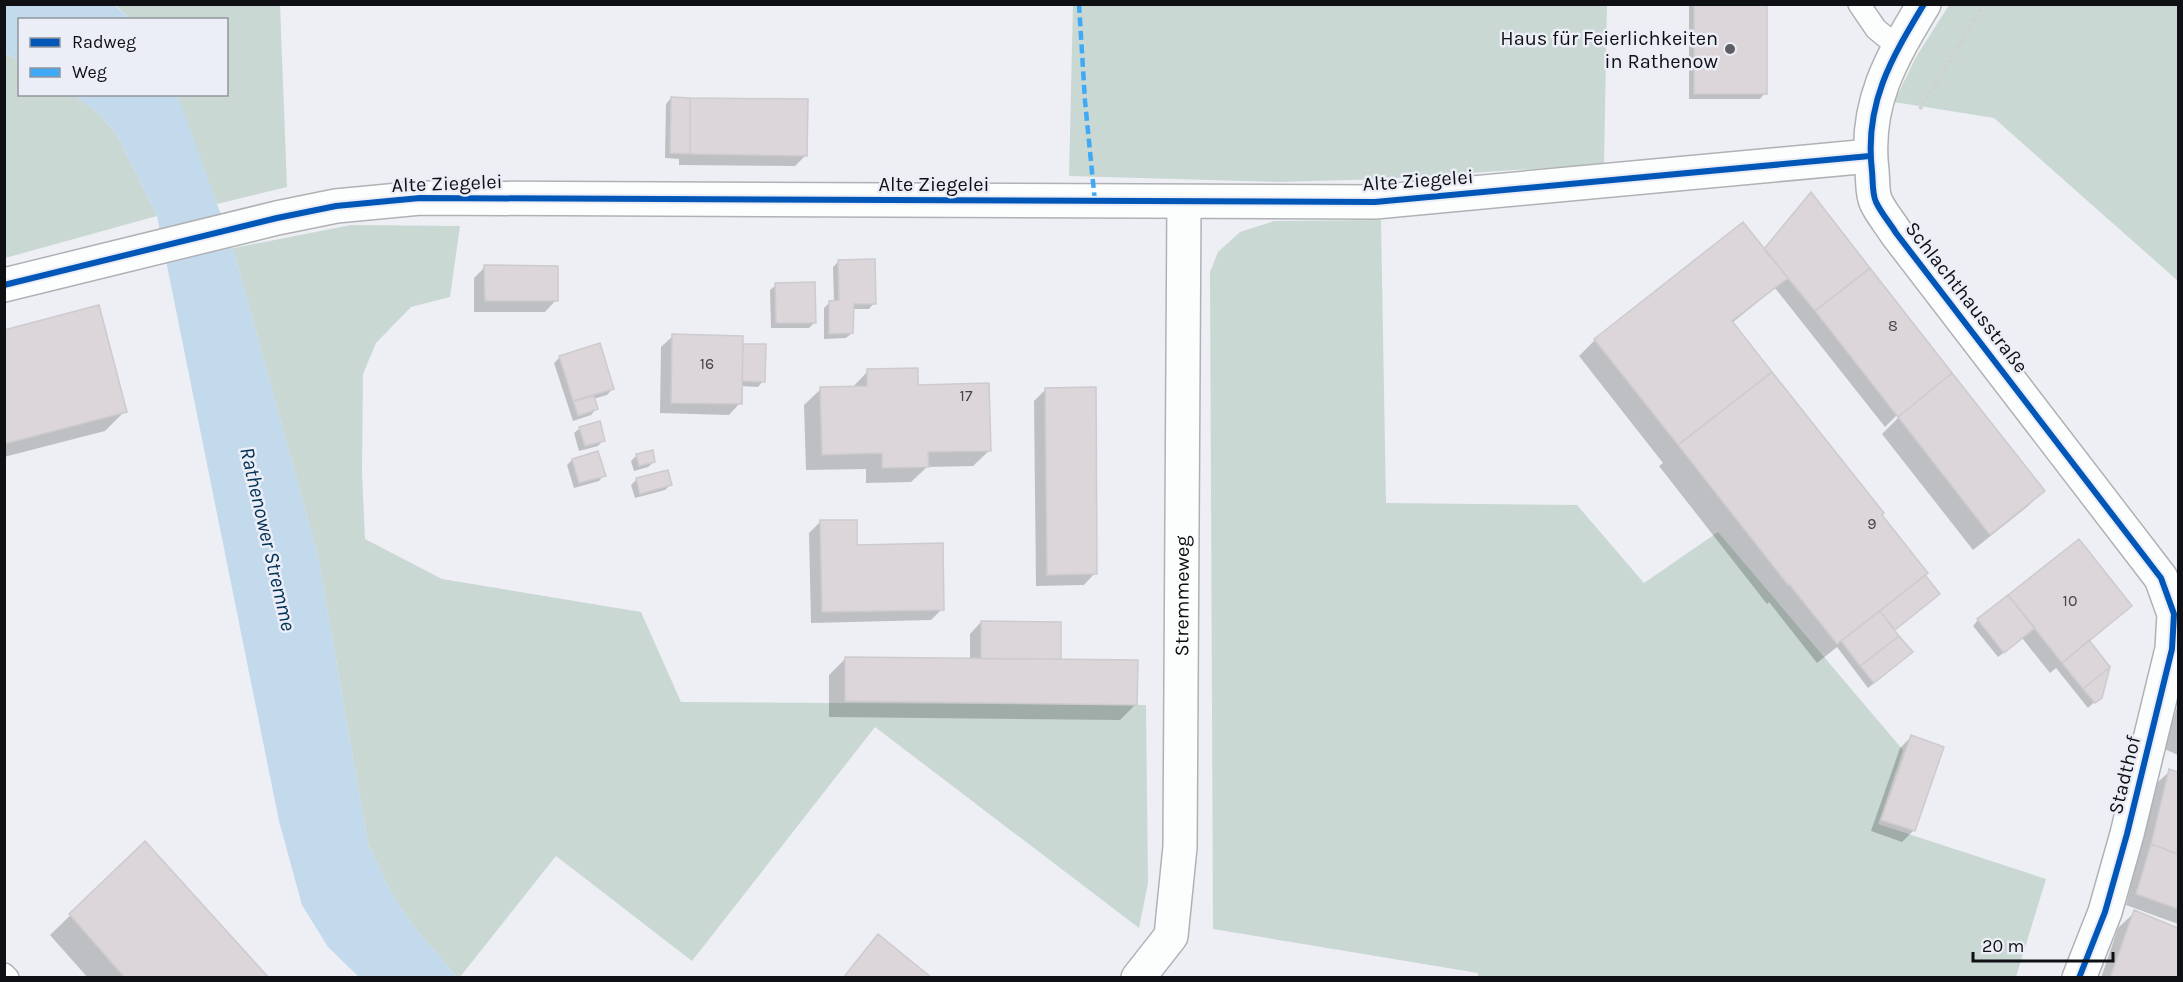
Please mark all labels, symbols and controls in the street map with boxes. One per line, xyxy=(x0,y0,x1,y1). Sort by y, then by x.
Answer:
legend xyxy=(18,18,228,96)
place label: Haus für Feierlichkeiten in Rathenow xyxy=(1500,27,1719,73)
text: Radweg xyxy=(72,31,136,53)
marker: Haus für Feierlichkeiten in Rathenow xyxy=(1723,42,1737,56)
text: Weg xyxy=(72,61,107,83)
street label: Alte Ziegelei xyxy=(1362,165,1474,196)
street label: Alte Ziegelei xyxy=(391,170,503,197)
street label: Alte Ziegelei xyxy=(878,173,990,196)
street label: Schlachthausstraße xyxy=(1900,217,2033,377)
house number: 8 xyxy=(1888,316,1898,335)
house number: 16 xyxy=(700,354,714,373)
house number: 17 xyxy=(960,386,973,405)
water label: Rathenower Stremme xyxy=(235,445,301,633)
house number: 9 xyxy=(1867,514,1877,533)
street label: Stremmeweg xyxy=(1170,535,1194,656)
house number: 10 xyxy=(2063,591,2077,610)
street label: Stadthof xyxy=(2104,733,2145,817)
scale bar xyxy=(1973,925,2112,963)
text: 20 m xyxy=(1982,935,2024,957)

